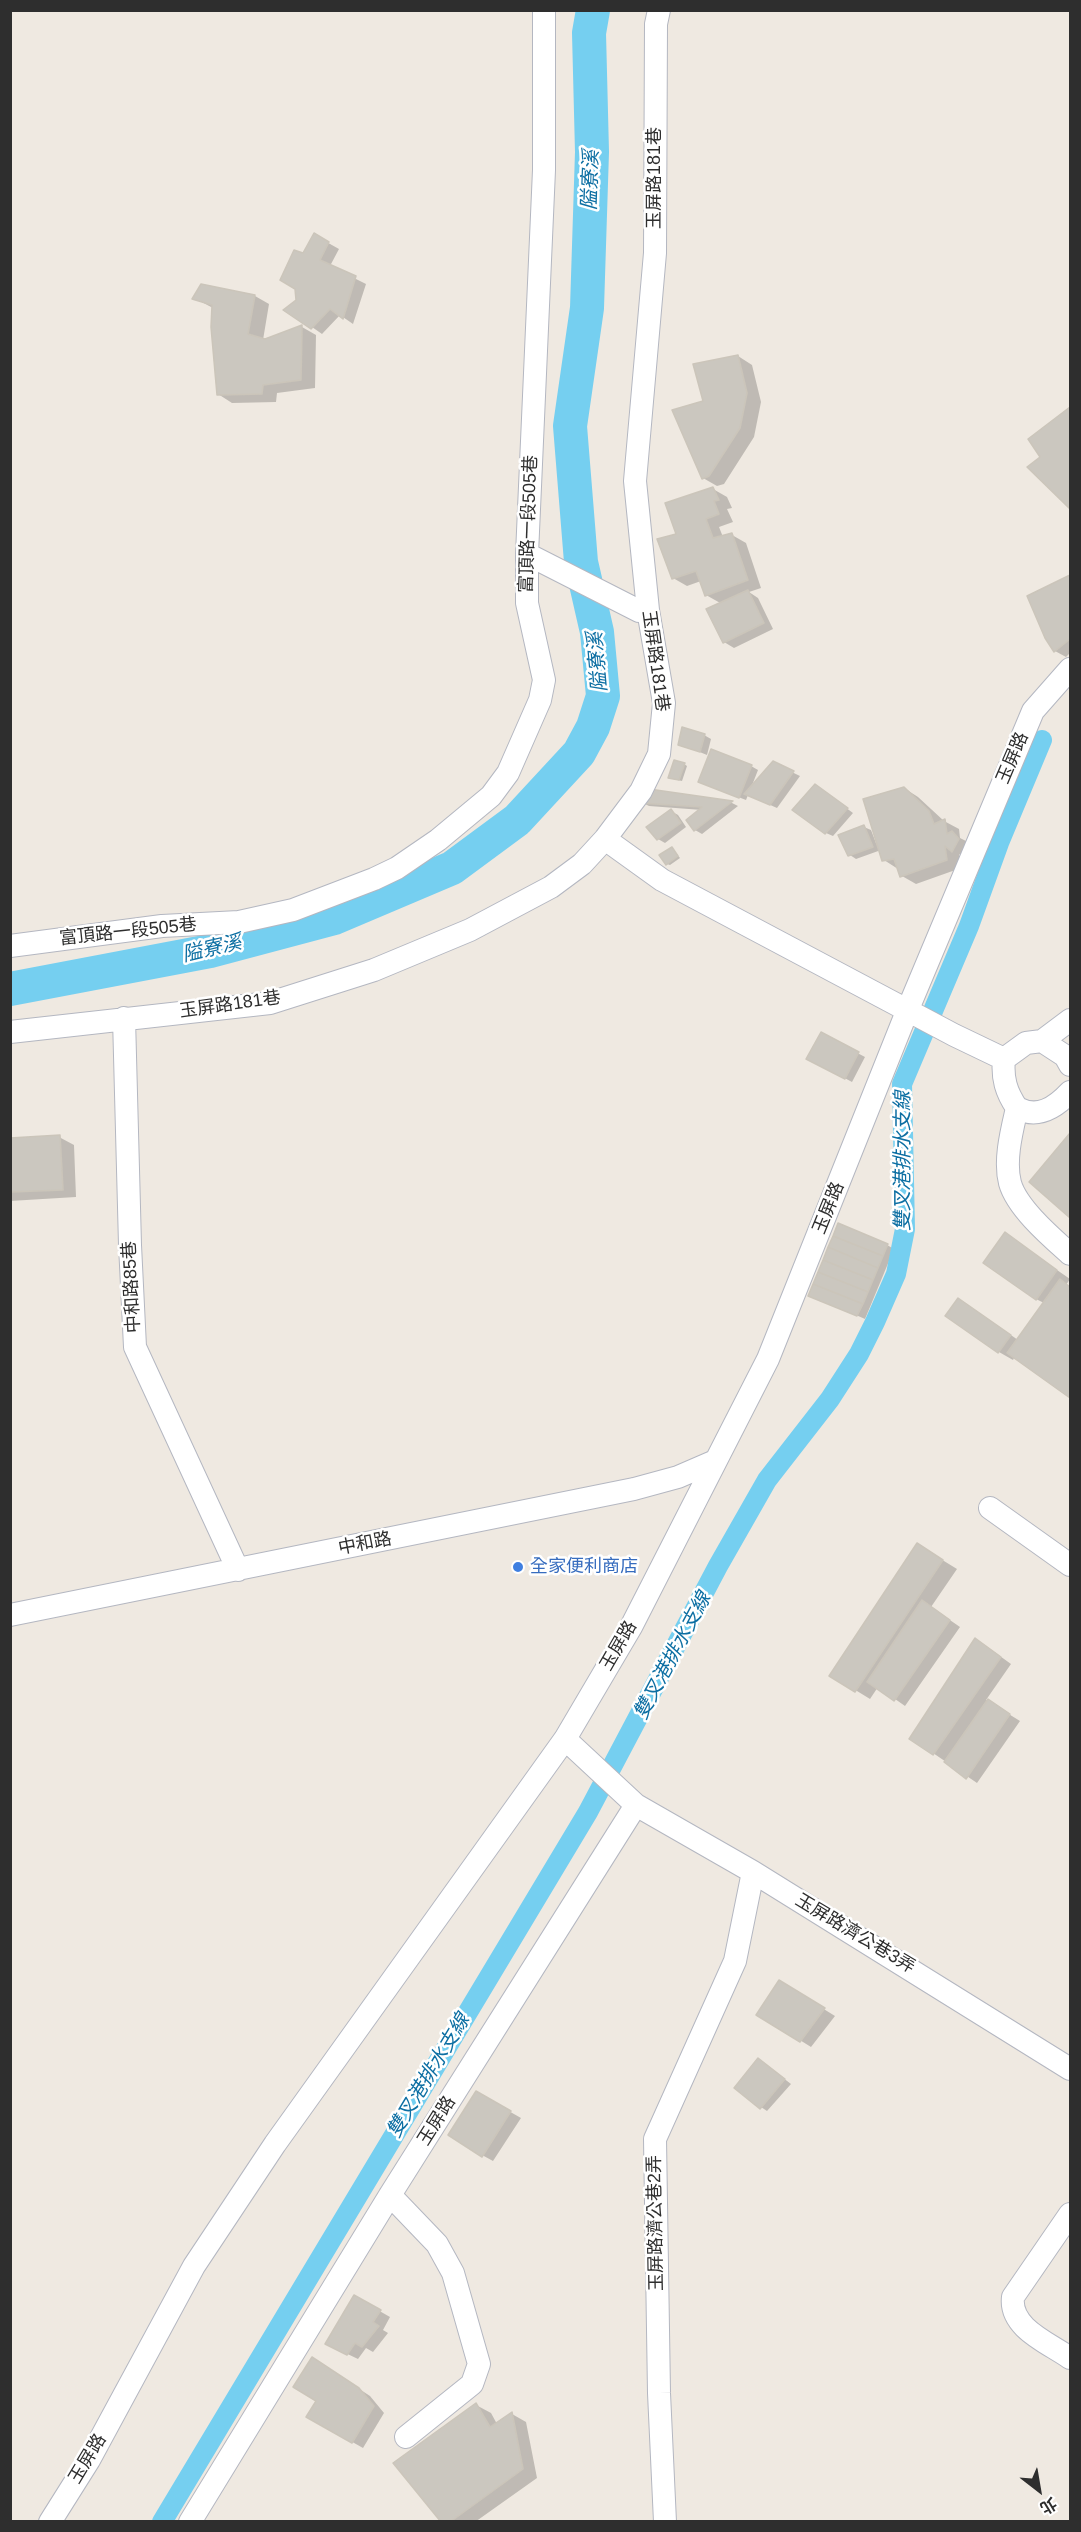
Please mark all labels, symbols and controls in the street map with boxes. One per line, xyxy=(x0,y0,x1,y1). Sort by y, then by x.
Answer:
street label: 玉屏路181巷 xyxy=(644,127,666,229)
water label: 隘寮溪 xyxy=(578,150,604,210)
street label: 富頂路一段505巷 xyxy=(516,455,542,593)
street label: 玉屏路181巷 xyxy=(637,609,673,713)
water label: 隘寮溪 xyxy=(583,631,613,693)
street label: 玉屏路 xyxy=(993,729,1033,787)
street label: 富頂路一段505巷 xyxy=(58,914,198,950)
water label: 隘寮溪 xyxy=(180,931,244,967)
street label: 玉屏路181巷 xyxy=(178,987,282,1023)
water label: 雙叉港排水支線 xyxy=(891,1091,915,1231)
street label: 玉屏路 xyxy=(809,1179,849,1237)
street label: 中和路85巷 xyxy=(119,1240,145,1334)
street label: 中和路 xyxy=(336,1528,394,1560)
place label: 全家便利商店 xyxy=(530,1556,638,1578)
marker: 全家便利商店 xyxy=(511,1560,525,1574)
water label: 雙叉港排水支線 xyxy=(630,1589,716,1723)
street label: 玉屏路 xyxy=(596,1617,642,1675)
street label: 玉屏路濟公巷3弄 xyxy=(791,1890,919,1978)
water label: 雙叉港排水支線 xyxy=(383,2010,475,2142)
street label: 玉屏路 xyxy=(414,2092,460,2150)
street label: 玉屏路濟公巷2弄 xyxy=(644,2155,668,2291)
street label: 玉屏路 xyxy=(65,2430,111,2488)
north arrow xyxy=(1009,2460,1069,2520)
text: 北 xyxy=(1037,2494,1060,2517)

